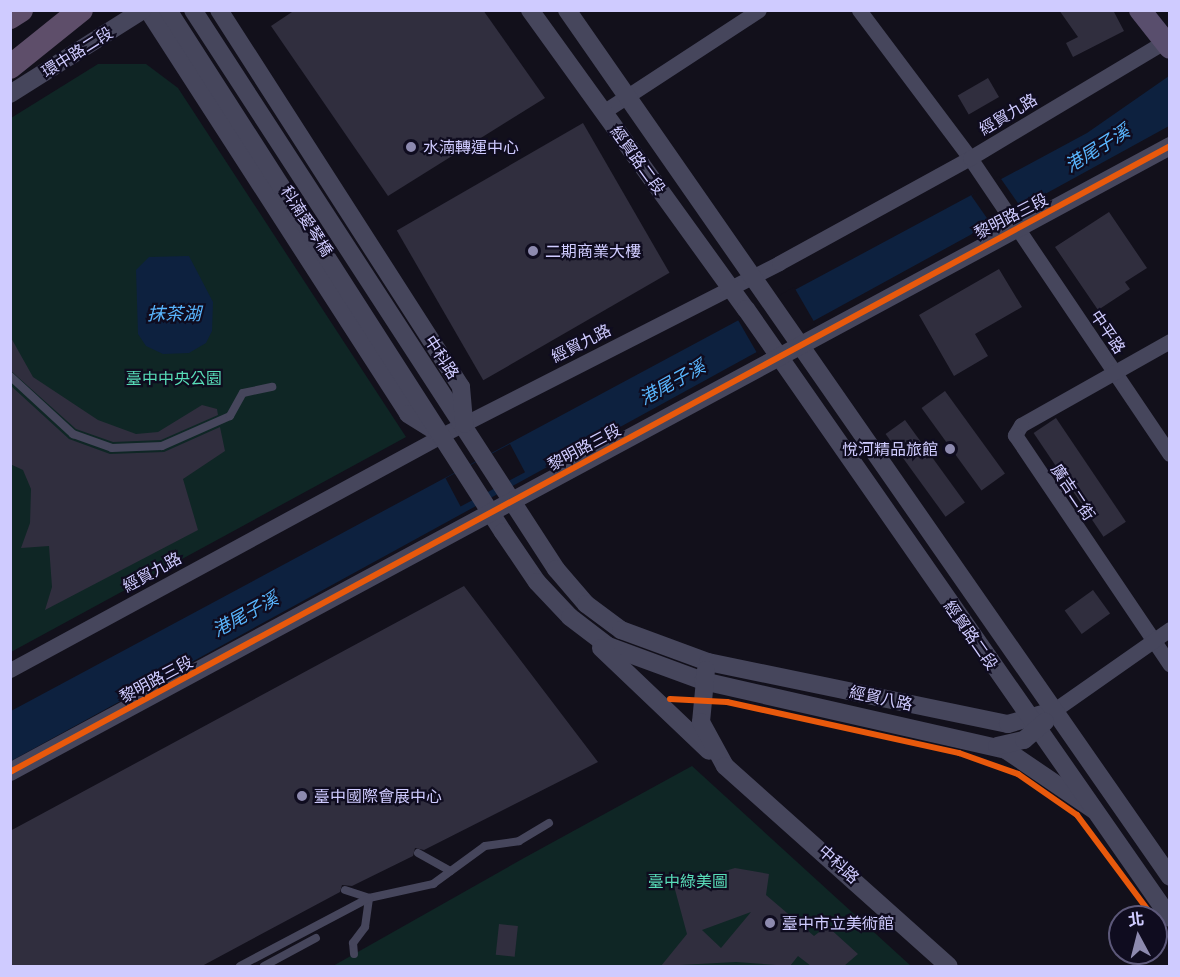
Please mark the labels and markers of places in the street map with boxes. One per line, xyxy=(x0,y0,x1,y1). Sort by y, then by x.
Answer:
place label: 水湳轉運中心 xyxy=(423,137,519,157)
marker: 水湳轉運中心 xyxy=(404,140,418,154)
place label: 二期商業大樓 xyxy=(545,241,641,261)
marker: 二期商業大樓 xyxy=(526,244,540,258)
place label: 悅河精品旅館 xyxy=(842,439,938,459)
marker: 悅河精品旅館 xyxy=(943,442,957,456)
place label: 臺中國際會展中心 xyxy=(314,786,442,806)
marker: 臺中國際會展中心 xyxy=(295,789,309,803)
place label: 臺中市立美術館 xyxy=(782,913,894,933)
marker: 臺中市立美術館 xyxy=(763,916,777,930)

